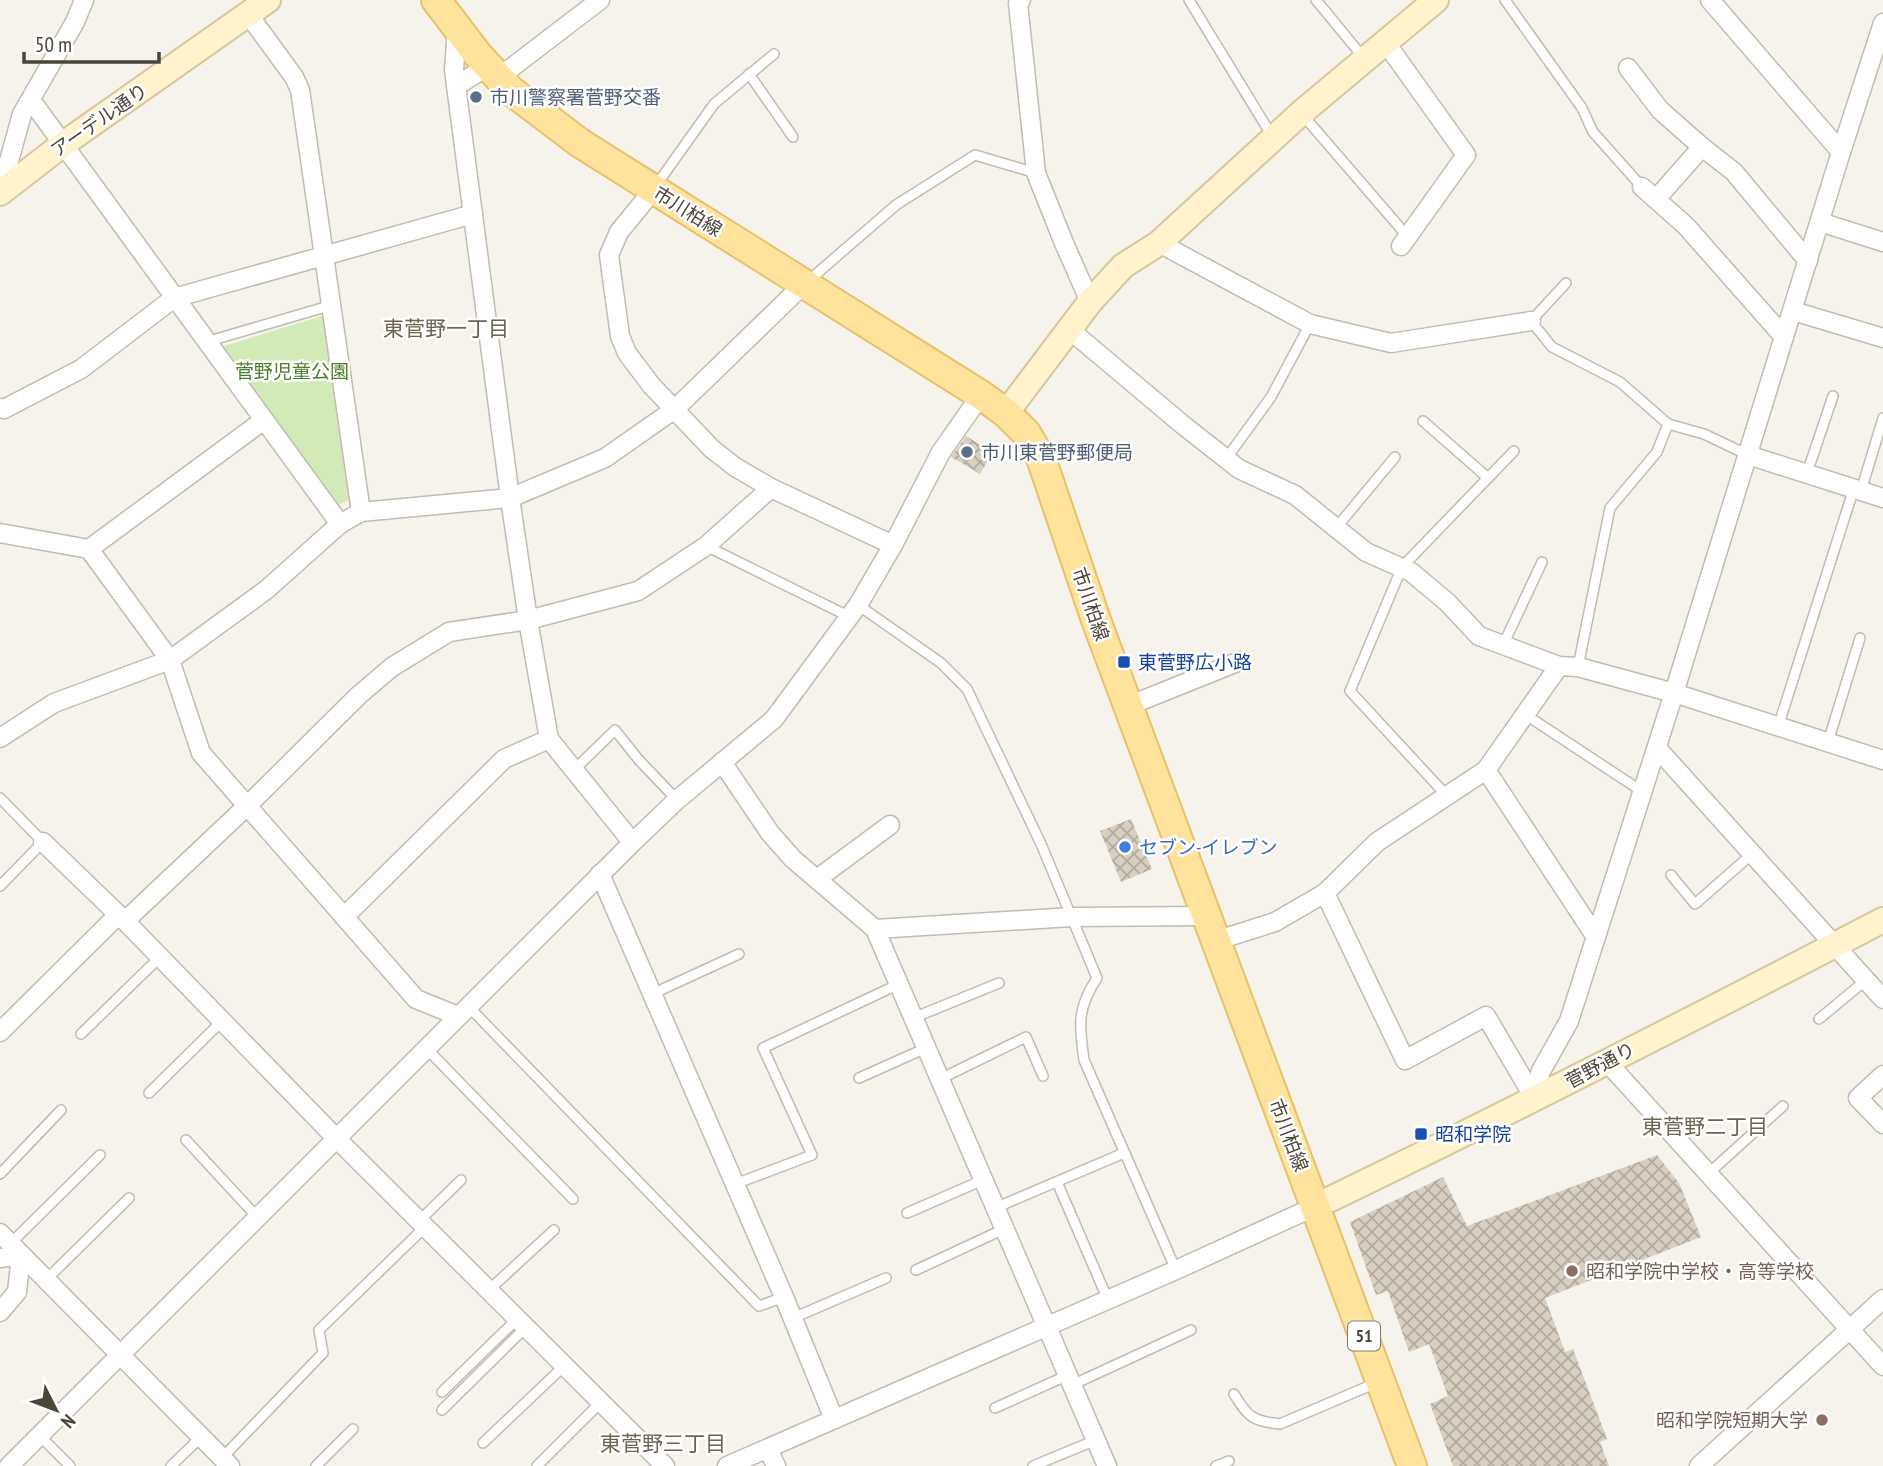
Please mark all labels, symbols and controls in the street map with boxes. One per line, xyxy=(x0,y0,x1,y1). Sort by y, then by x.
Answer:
scale bar xyxy=(24,21,159,65)
text: 50 m xyxy=(35,31,72,58)
street label: アーデル通り xyxy=(46,78,152,162)
place label: 市川警察署菅野交番 xyxy=(490,85,661,109)
marker: 市川警察署菅野交番 xyxy=(468,89,484,105)
street label: 市川柏線 xyxy=(649,181,727,241)
district label: 東菅野一丁目 xyxy=(383,315,509,342)
park label: 菅野児童公園 xyxy=(235,359,349,383)
place label: 市川東菅野郵便局 xyxy=(981,440,1133,464)
marker: 市川東菅野郵便局 xyxy=(959,444,975,460)
street label: 市川柏線 xyxy=(1067,564,1115,644)
place label: 東菅野広小路 xyxy=(1138,650,1252,674)
marker: 東菅野広小路 xyxy=(1116,654,1132,670)
place label: セブン-イレブン xyxy=(1139,835,1278,859)
marker: セブン-イレブン xyxy=(1117,839,1133,855)
street label: 菅野通り xyxy=(1561,1037,1639,1093)
street label: 市川柏線 xyxy=(1264,1095,1314,1175)
district label: 東菅野二丁目 xyxy=(1642,1113,1768,1140)
place label: 昭和学院 xyxy=(1435,1122,1511,1146)
marker: 昭和学院 xyxy=(1413,1126,1429,1142)
place label: 昭和学院中学校・高等学校 xyxy=(1586,1259,1814,1283)
marker: 昭和学院中学校・高等学校 xyxy=(1564,1263,1580,1279)
road number: 51 xyxy=(1348,1322,1380,1350)
north arrow xyxy=(21,1375,91,1445)
place label: 昭和学院短期大学 xyxy=(1656,1408,1808,1432)
text: N xyxy=(56,1410,81,1433)
marker: 昭和学院短期大学 xyxy=(1814,1412,1830,1428)
district label: 東菅野三丁目 xyxy=(600,1430,726,1457)

